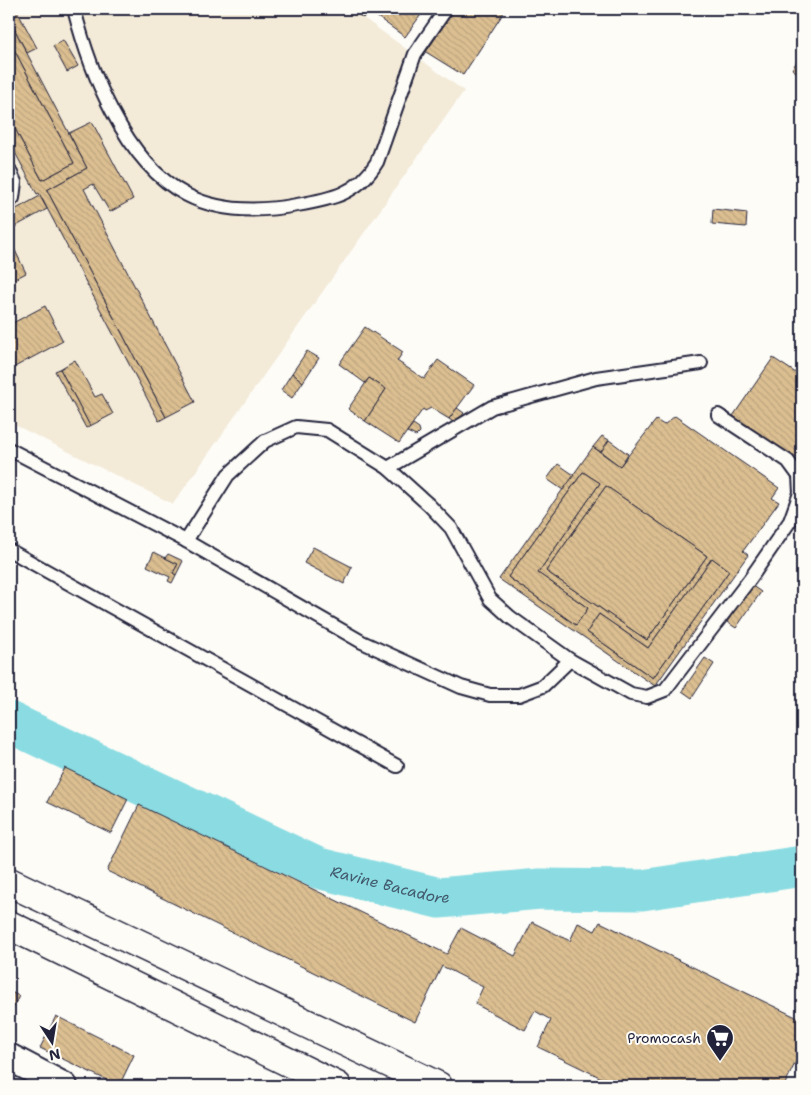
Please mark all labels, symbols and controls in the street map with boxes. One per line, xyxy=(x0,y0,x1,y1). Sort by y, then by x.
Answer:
water label: Ravine Bacadore xyxy=(328,861,450,909)
north arrow xyxy=(28,1018,78,1068)
supermarket icon: Promocash xyxy=(705,1023,735,1062)
place label: Promocash xyxy=(627,1029,701,1047)
text: N xyxy=(47,1045,62,1065)

